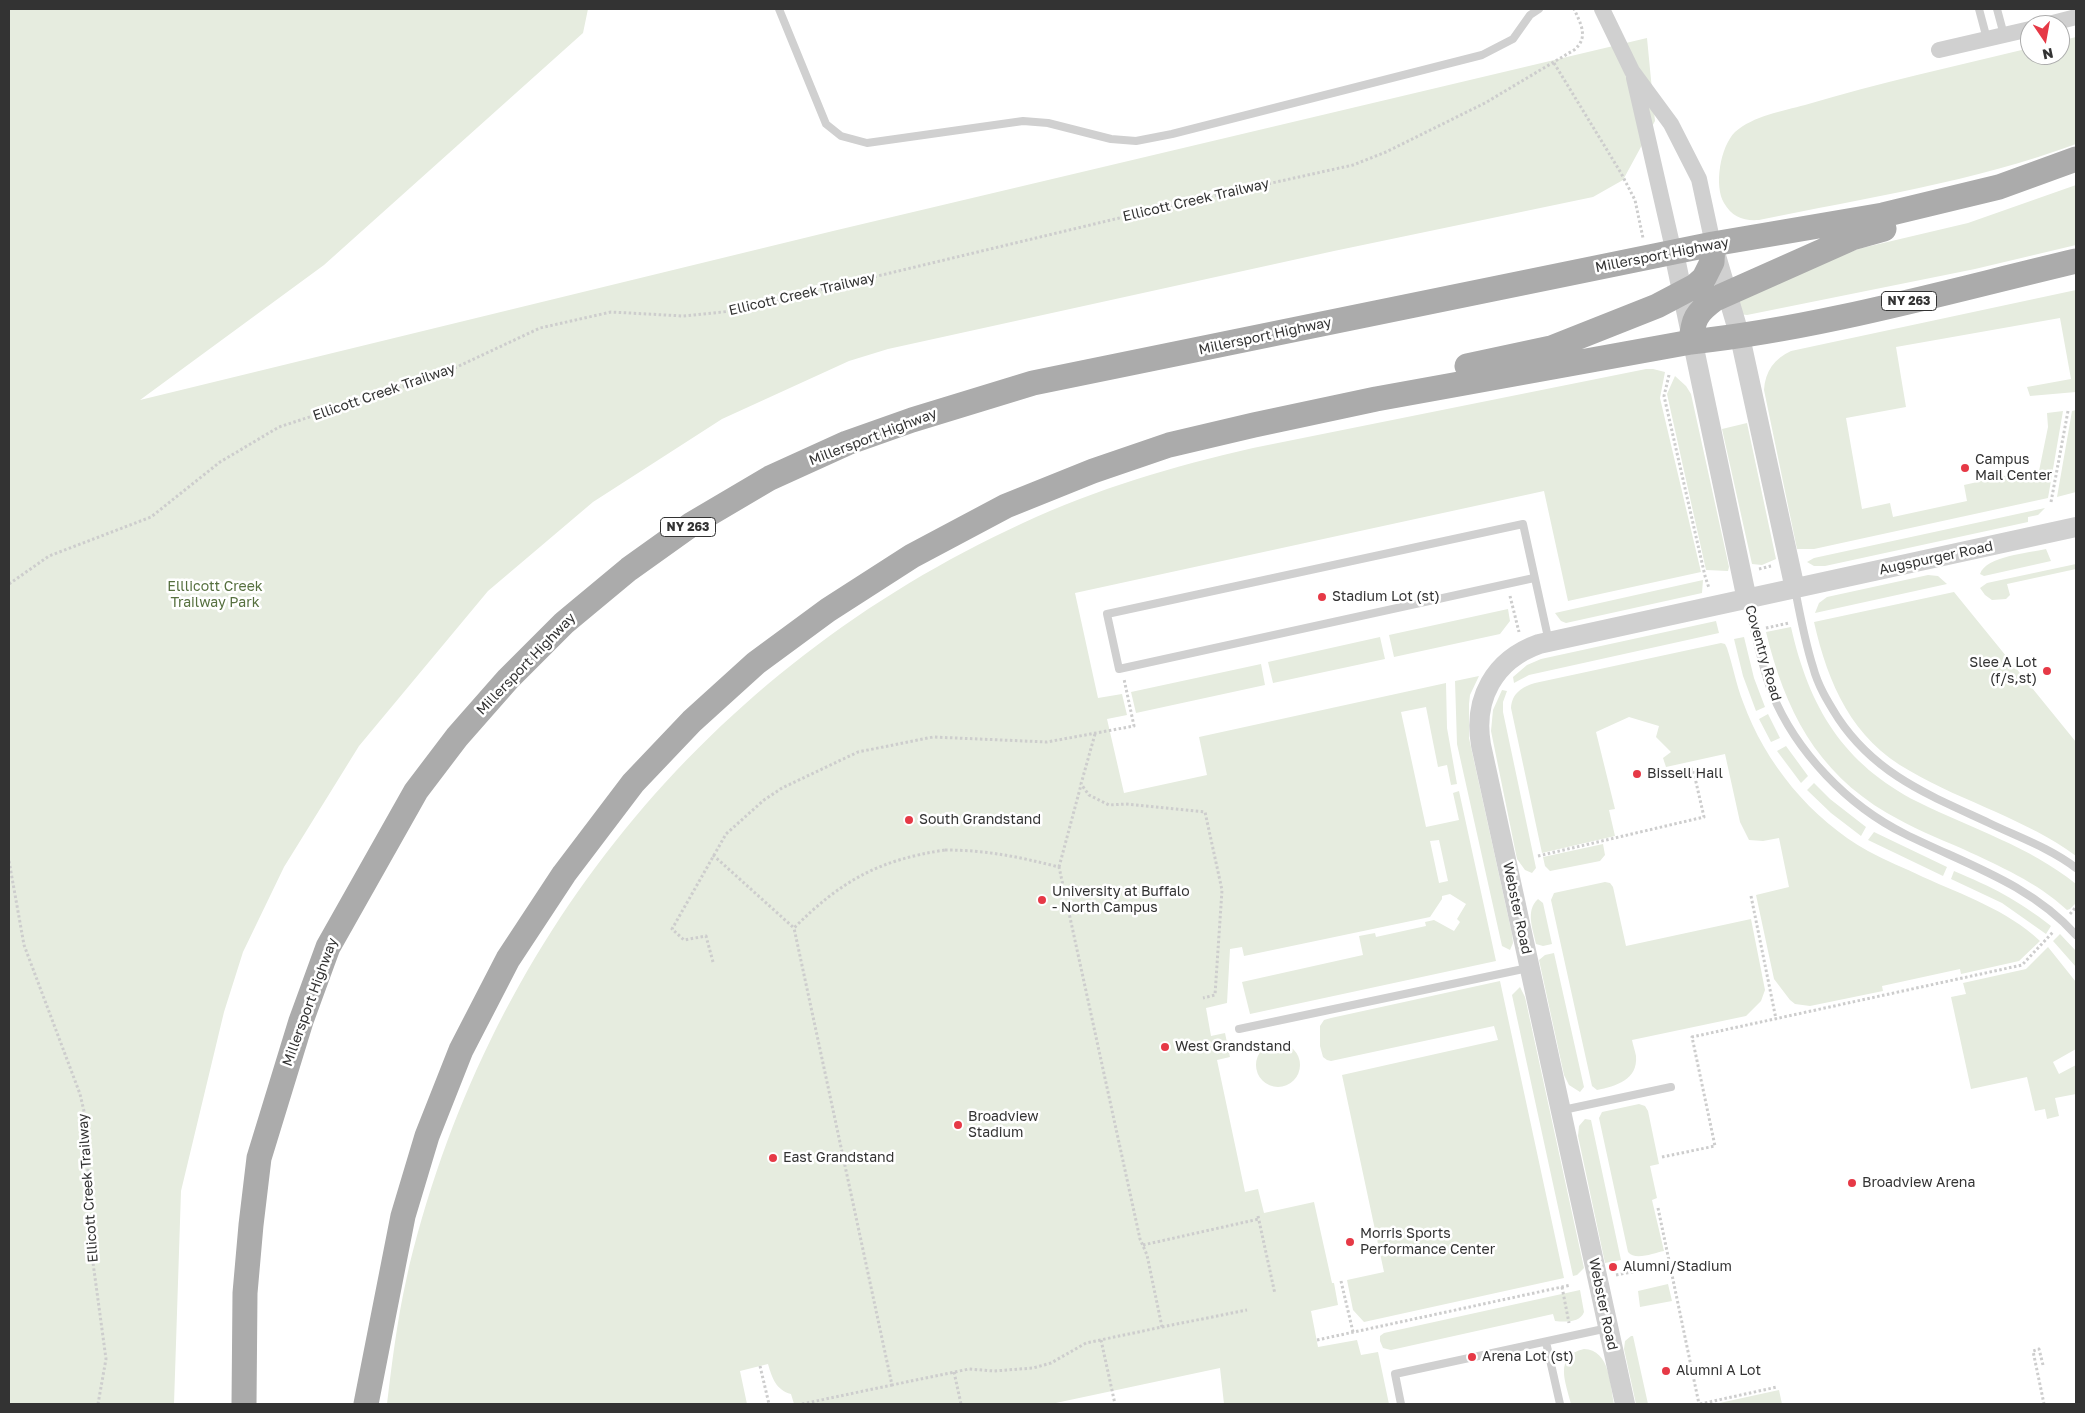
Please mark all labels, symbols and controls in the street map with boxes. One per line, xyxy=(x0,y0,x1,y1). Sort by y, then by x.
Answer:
north arrow xyxy=(2020,15,2070,65)
text: N xyxy=(2041,45,2055,64)
street label: Ellicott Creek Trailway xyxy=(1121,175,1271,225)
street label: Millersport Highway xyxy=(1594,234,1730,276)
street label: Ellicott Creek Trailway xyxy=(727,269,877,319)
road number: NY 263 xyxy=(1882,292,1936,310)
street label: Millersport Highway xyxy=(1197,314,1333,358)
street label: Ellicott Creek Trailway xyxy=(311,360,457,424)
street label: Millersport Highway xyxy=(807,405,939,469)
place label: Campus Mail Center xyxy=(1975,452,2052,484)
marker: Campus Mail Center xyxy=(1959,462,1971,474)
road number: NY 263 xyxy=(660,518,716,536)
street label: Augspurger Road xyxy=(1878,538,1994,578)
park label: Elllicott Creek Trailway Park xyxy=(167,579,263,612)
place label: Stadium Lot (st) xyxy=(1332,589,1440,605)
marker: Stadium Lot (st) xyxy=(1316,591,1328,603)
street label: Coventry Road xyxy=(1741,603,1785,703)
street label: Millersport Highway xyxy=(473,609,579,719)
place label: Slee A Lot (f/s,st) xyxy=(1969,655,2037,688)
marker: Slee A Lot (f/s,st) xyxy=(2041,665,2053,677)
place label: Bissell Hall xyxy=(1647,766,1723,782)
marker: Bissell Hall xyxy=(1631,768,1643,780)
place label: South Grandstand xyxy=(919,812,1041,828)
marker: South Grandstand xyxy=(903,814,915,826)
street label: Webster Road xyxy=(1499,860,1535,956)
place label: University at Buffalo - North Campus xyxy=(1052,884,1190,916)
marker: University at Buffalo - North Campus xyxy=(1036,894,1048,906)
street label: Millersport Highway xyxy=(279,935,341,1069)
place label: West Grandstand xyxy=(1175,1039,1291,1055)
marker: West Grandstand xyxy=(1159,1041,1171,1053)
place label: Broadview Stadium xyxy=(968,1109,1039,1142)
street label: Ellicott Creek Trailway xyxy=(74,1113,102,1263)
marker: Broadview Stadium xyxy=(952,1119,964,1131)
place label: East Grandstand xyxy=(783,1150,894,1166)
marker: East Grandstand xyxy=(767,1152,779,1164)
place label: Broadview Arena xyxy=(1862,1175,1975,1191)
marker: Broadview Arena xyxy=(1846,1177,1858,1189)
place label: Morris Sports Performance Center xyxy=(1360,1226,1495,1258)
marker: Morris Sports Performance Center xyxy=(1344,1236,1356,1248)
street label: Webster Road xyxy=(1585,1256,1621,1352)
place label: Alumni/Stadium xyxy=(1623,1259,1732,1275)
marker: Alumni/Stadium xyxy=(1607,1261,1619,1273)
place label: Arena Lot (st) xyxy=(1482,1349,1574,1365)
marker: Arena Lot (st) xyxy=(1466,1351,1478,1363)
place label: Alumni A Lot xyxy=(1676,1363,1761,1379)
marker: Alumni A Lot xyxy=(1660,1365,1672,1377)

